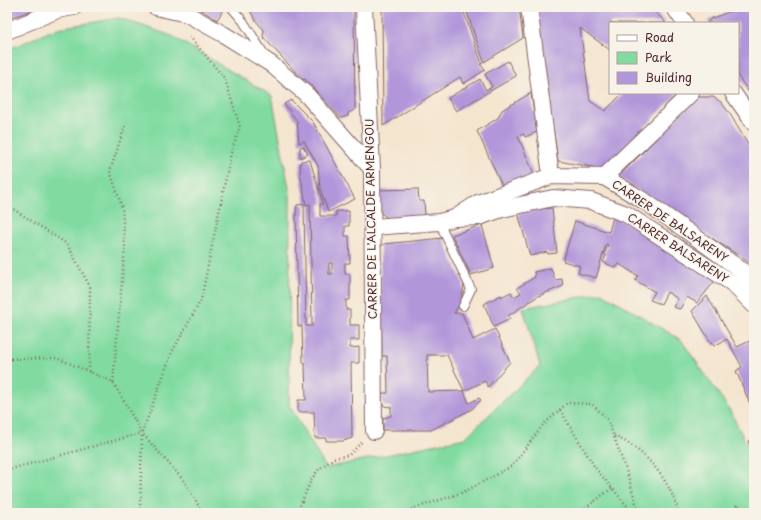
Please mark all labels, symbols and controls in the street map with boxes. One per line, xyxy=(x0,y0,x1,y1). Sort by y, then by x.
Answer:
legend xyxy=(609,22,739,94)
text: Road xyxy=(645,28,674,46)
text: Park xyxy=(645,48,672,66)
text: Building xyxy=(645,68,692,86)
street label: CARRER DE L'ALCALDE ARMENGOU xyxy=(360,119,381,320)
street label: CARRER DE BALSARENY xyxy=(609,175,732,266)
street label: CARRER BALSARENY xyxy=(624,208,732,287)

